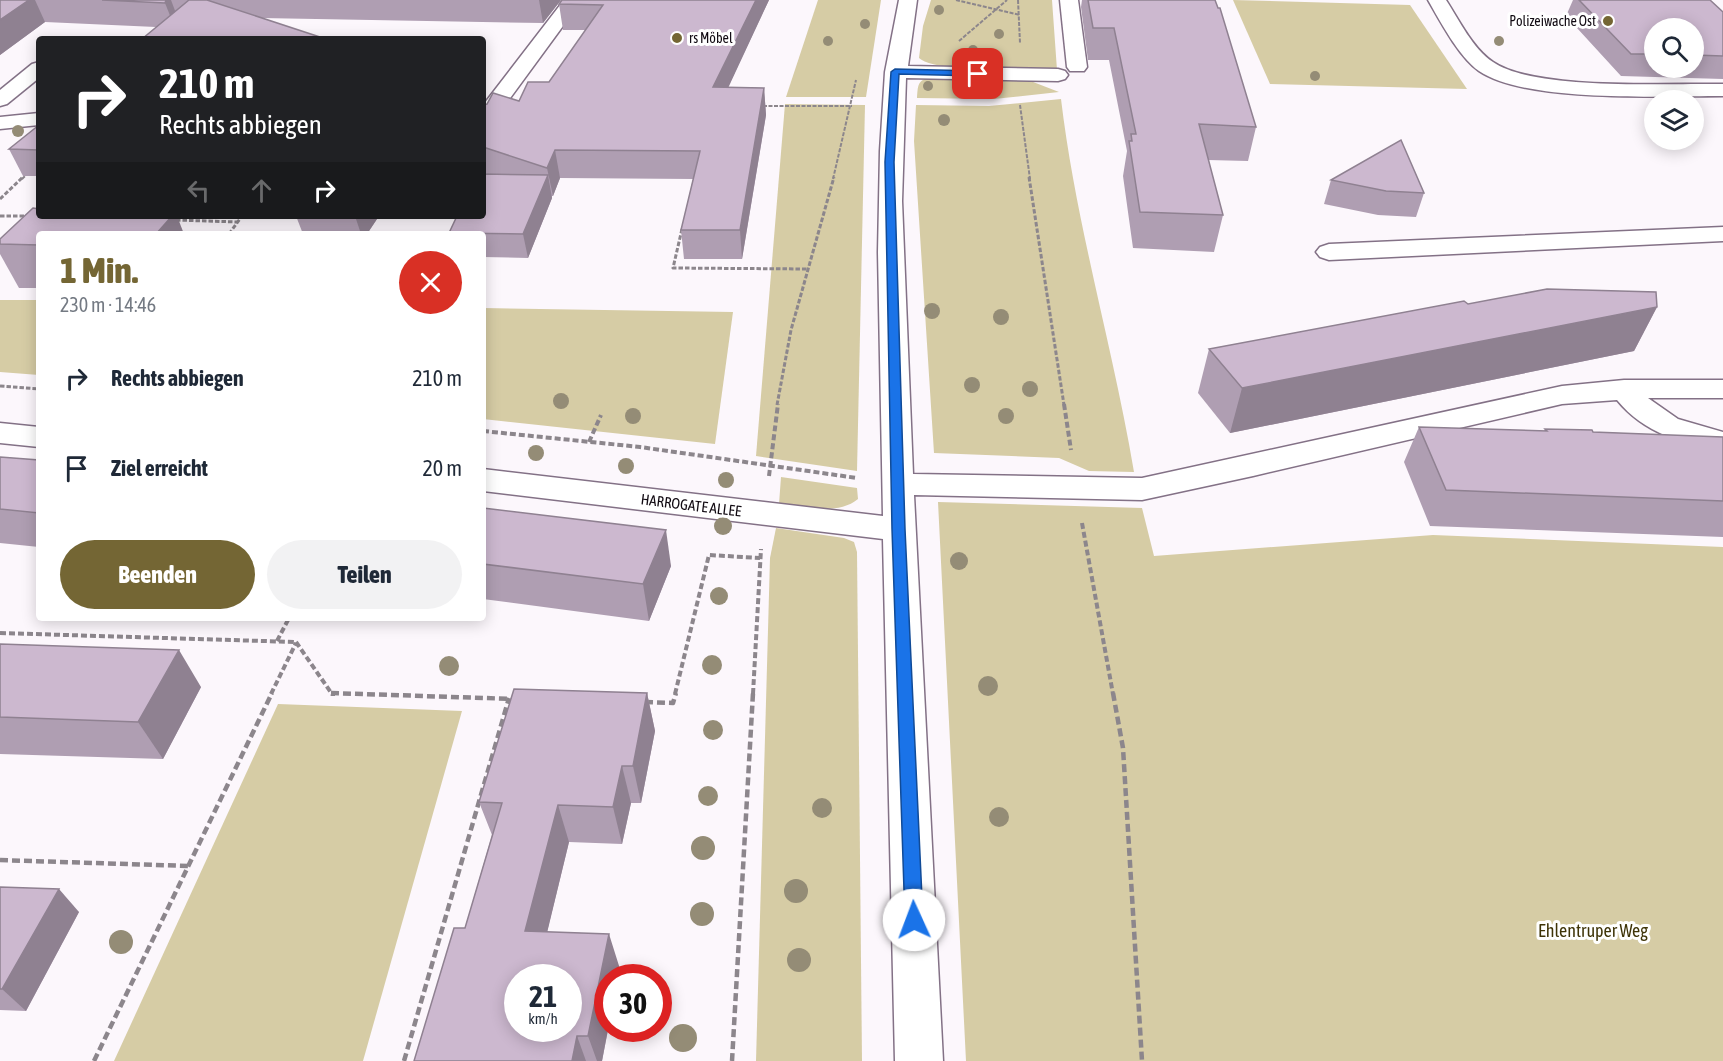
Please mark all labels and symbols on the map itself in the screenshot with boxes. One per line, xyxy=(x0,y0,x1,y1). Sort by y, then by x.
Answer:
place label: Polizeiwache Ost xyxy=(1509,13,1596,29)
marker: Polizeiwache Ost xyxy=(1601,14,1615,28)
place label: rs Möbel xyxy=(689,30,733,46)
marker: rs Möbel xyxy=(670,31,684,45)
pin xyxy=(952,48,1003,99)
street label: HARROGATE ALLEE xyxy=(640,490,743,520)
position arrow xyxy=(882,888,946,952)
park label: Ehlentruper Weg xyxy=(1538,920,1648,941)
speed limit sign: 30 xyxy=(594,964,672,1042)

